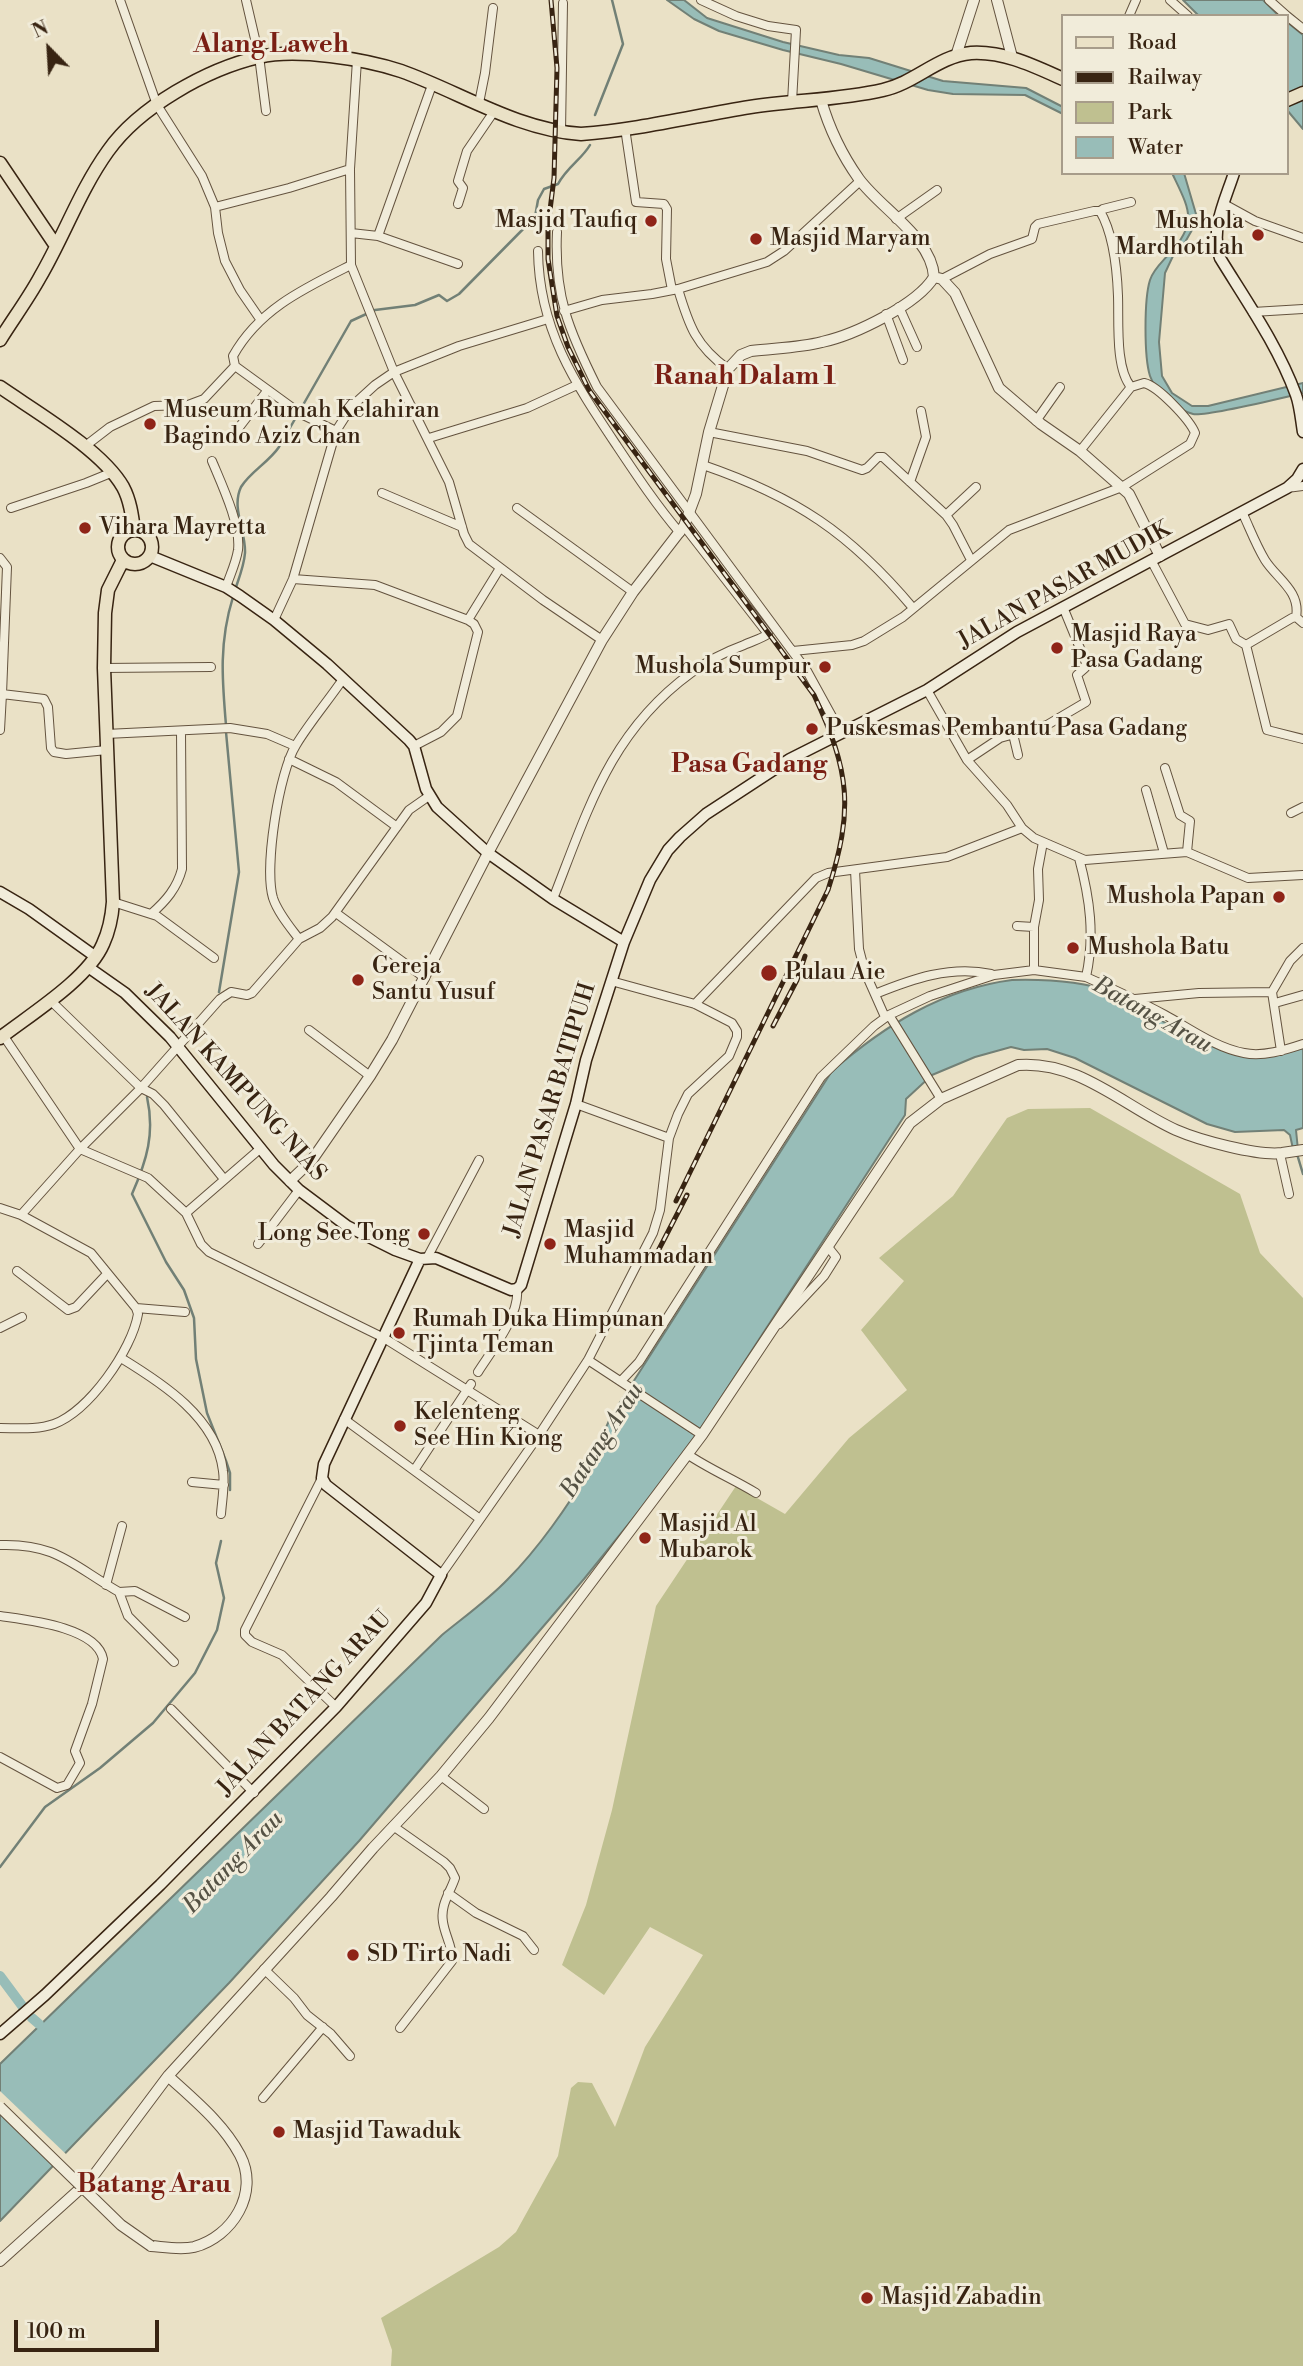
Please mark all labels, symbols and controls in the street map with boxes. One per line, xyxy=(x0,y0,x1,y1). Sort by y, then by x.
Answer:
north arrow xyxy=(14,14,84,84)
legend xyxy=(1062,14,1289,175)
text: N xyxy=(29,16,52,44)
district label: Alang Laweh xyxy=(193,30,349,62)
text: Road xyxy=(1128,30,1177,56)
text: Railway xyxy=(1128,65,1202,91)
text: Park xyxy=(1128,100,1172,126)
text: Water xyxy=(1128,135,1183,161)
place label: Masjid Taufiq xyxy=(495,207,637,235)
place label: Mushola Mardhotilah xyxy=(1115,208,1244,262)
marker: Masjid Taufiq xyxy=(643,213,659,229)
place label: Masjid Maryam xyxy=(770,225,931,253)
marker: Mushola Mardhotilah xyxy=(1250,227,1266,243)
marker: Masjid Maryam xyxy=(748,231,764,247)
district label: Ranah Dalam 1 xyxy=(654,362,836,394)
place label: Museum Rumah Kelahiran Bagindo Aziz Chan xyxy=(164,397,440,451)
marker: Museum Rumah Kelahiran Bagindo Aziz Chan xyxy=(142,416,158,432)
place label: Vihara Mayretta xyxy=(99,514,266,542)
street label: JALAN PASAR MUDIK xyxy=(954,516,1176,656)
marker: Vihara Mayretta xyxy=(77,520,93,536)
place label: Masjid Raya Pasa Gadang xyxy=(1071,621,1203,675)
marker: Masjid Raya Pasa Gadang xyxy=(1049,640,1065,656)
place label: Mushola Sumpur xyxy=(635,653,811,681)
marker: Mushola Sumpur xyxy=(817,659,833,675)
place label: Puskesmas Pembantu Pasa Gadang xyxy=(826,715,1187,743)
marker: Puskesmas Pembantu Pasa Gadang xyxy=(804,721,820,737)
district label: Pasa Gadang xyxy=(671,750,827,782)
place label: Mushola Papan xyxy=(1107,883,1265,911)
marker: Mushola Papan xyxy=(1271,889,1287,905)
place label: Mushola Batu xyxy=(1087,934,1229,962)
marker: Mushola Batu xyxy=(1065,940,1081,956)
place label: Gereja Santu Yusuf xyxy=(372,953,495,1007)
place label: Pulau Aie xyxy=(785,959,885,987)
marker: Pulau Aie xyxy=(759,963,779,983)
water label: Batang Arau xyxy=(1087,971,1217,1061)
marker: Gereja Santu Yusuf xyxy=(350,972,366,988)
street label: JALAN KAMPUNG NIAS xyxy=(139,978,331,1188)
street label: JALAN PASAR BATIPUH xyxy=(499,979,603,1241)
place label: Masjid Muhammadan xyxy=(564,1217,713,1271)
place label: Long See Tong xyxy=(258,1220,410,1248)
marker: Long See Tong xyxy=(416,1226,432,1242)
marker: Masjid Muhammadan xyxy=(542,1236,558,1252)
place label: Rumah Duka Himpunan Tjinta Teman xyxy=(413,1306,664,1360)
marker: Rumah Duka Himpunan Tjinta Teman xyxy=(391,1325,407,1341)
water label: Batang Arau xyxy=(555,1378,651,1504)
place label: Kelenteng See Hin Kiong xyxy=(414,1399,563,1453)
marker: Kelenteng See Hin Kiong xyxy=(392,1418,408,1434)
place label: Masjid Al Mubarok xyxy=(659,1511,757,1565)
marker: Masjid Al Mubarok xyxy=(637,1530,653,1546)
street label: JALAN BATANG ARAU xyxy=(212,1606,398,1802)
water label: Batang Arau xyxy=(178,1806,290,1920)
place label: SD Tirto Nadi xyxy=(367,1941,512,1969)
marker: SD Tirto Nadi xyxy=(345,1947,361,1963)
place label: Masjid Tawaduk xyxy=(293,2118,460,2146)
marker: Masjid Tawaduk xyxy=(271,2124,287,2140)
district label: Batang Arau xyxy=(77,2170,231,2202)
place label: Masjid Zabadin xyxy=(881,2284,1042,2312)
marker: Masjid Zabadin xyxy=(859,2290,875,2306)
scale bar xyxy=(18,2306,163,2350)
text: 100 m xyxy=(27,2319,86,2345)

